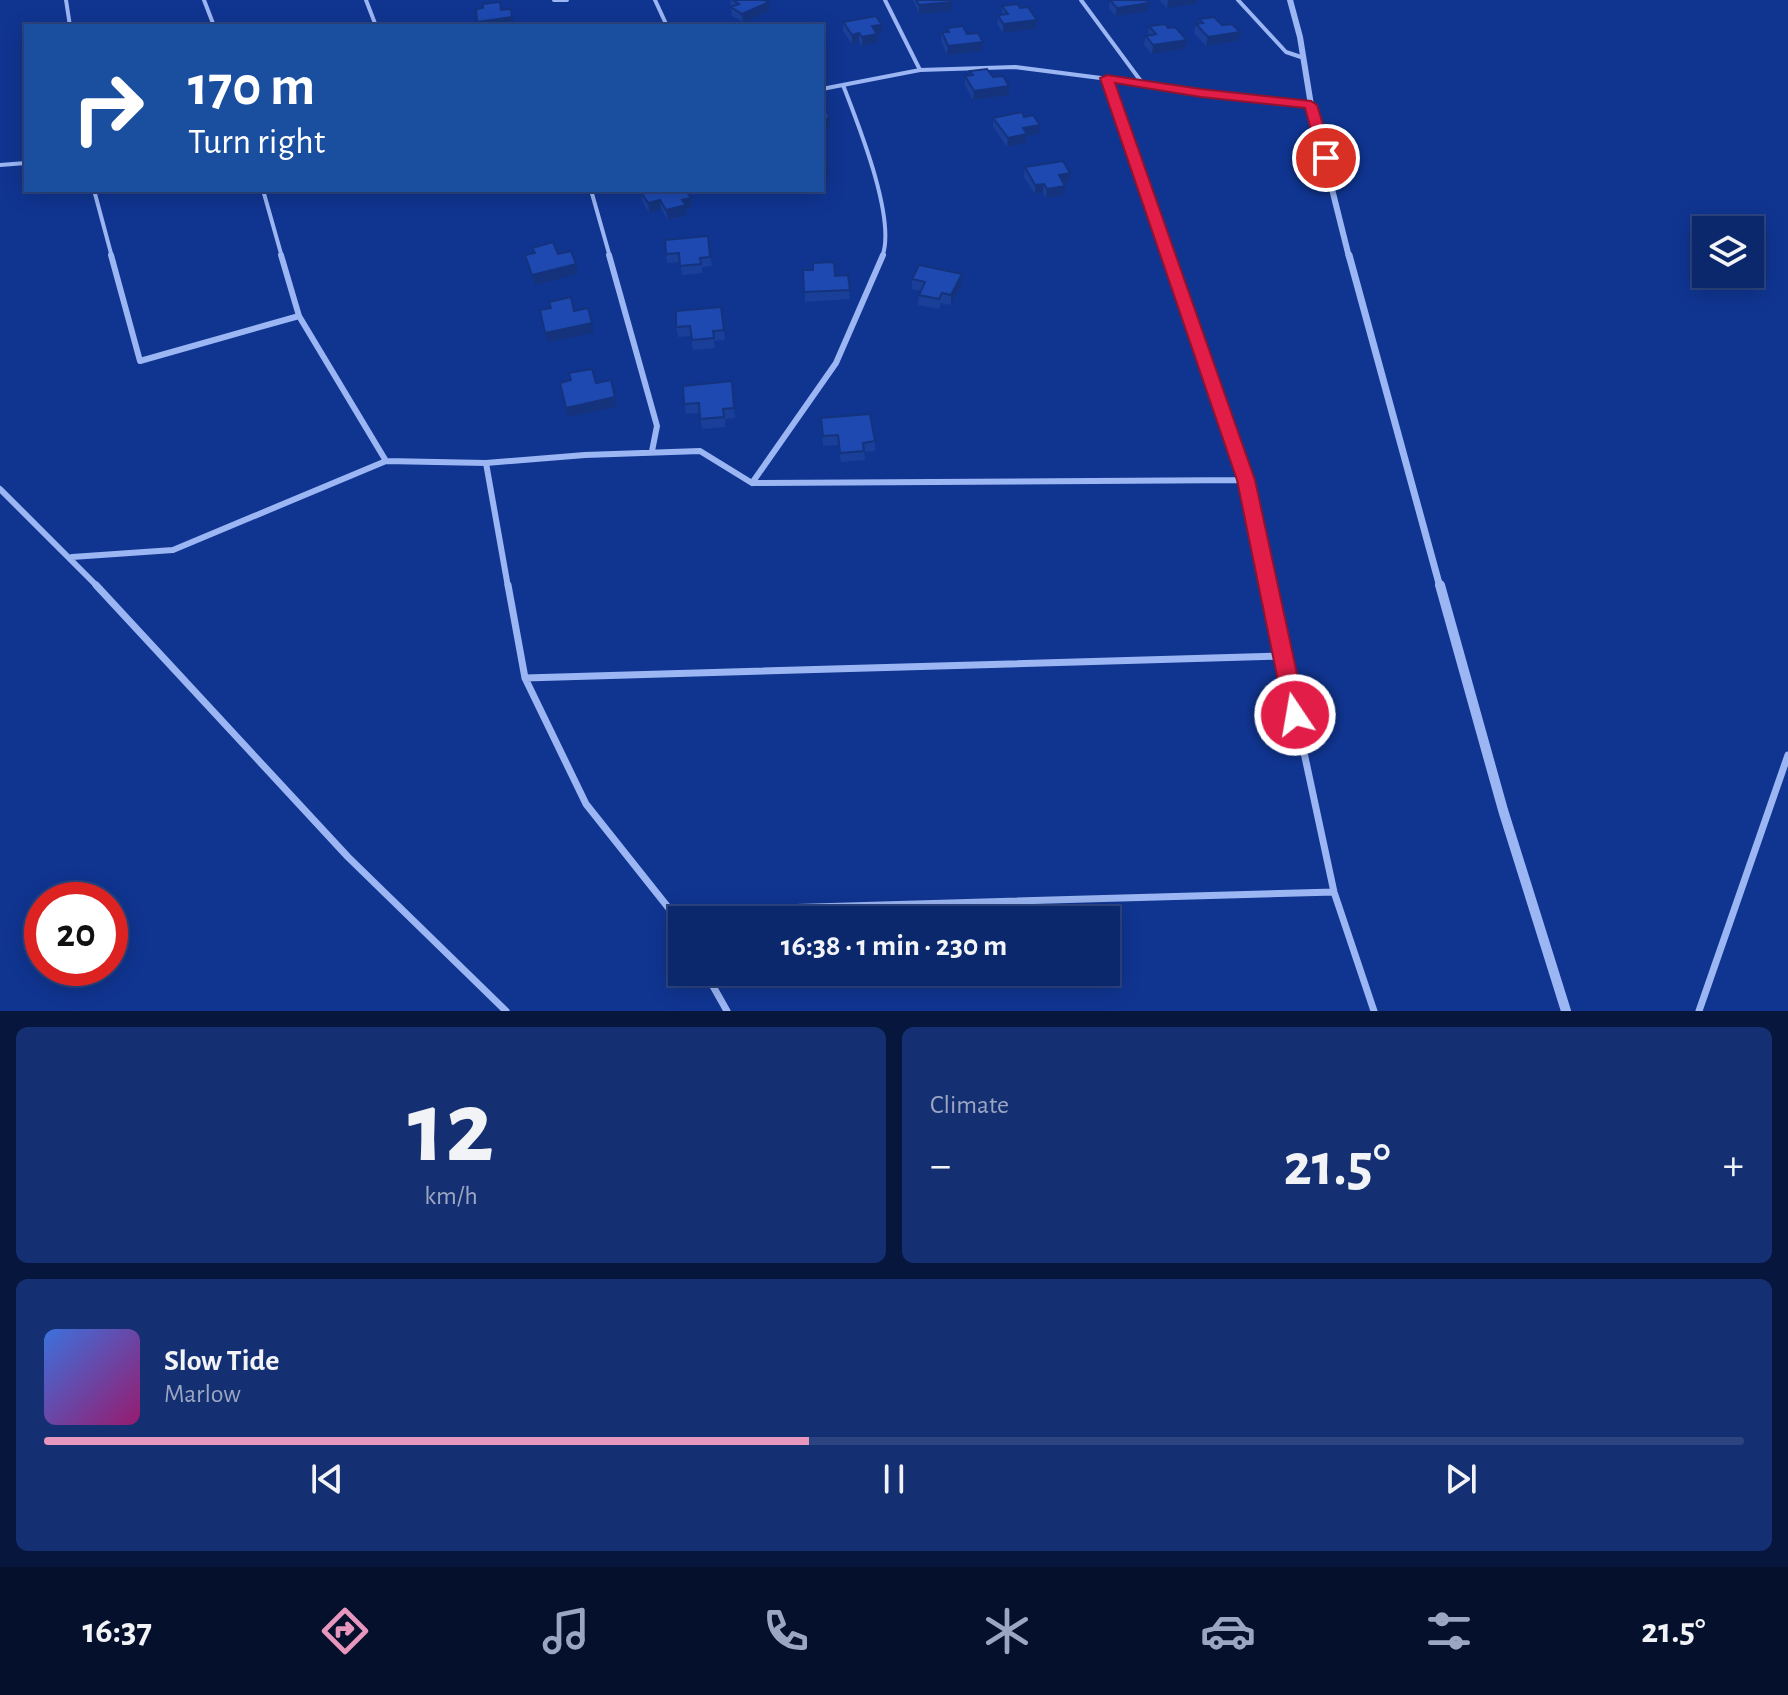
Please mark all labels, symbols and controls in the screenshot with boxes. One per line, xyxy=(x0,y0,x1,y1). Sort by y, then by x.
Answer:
icon: right xyxy=(56,56,160,160)
text: 170 m xyxy=(188,59,315,115)
text: Turn right xyxy=(188,124,325,160)
pin xyxy=(1292,124,1360,192)
icon: arrive xyxy=(1304,136,1348,180)
map controls xyxy=(1692,216,1764,288)
button: layers xyxy=(1692,216,1764,288)
position arrow xyxy=(1253,673,1337,757)
speed limit sign: 20 xyxy=(24,882,128,986)
text: 16:38 · 1 min · 230 m xyxy=(781,931,1007,961)
text: 12 xyxy=(408,1077,494,1181)
text: Climate xyxy=(930,1092,1009,1118)
text: 21.5° xyxy=(1283,1136,1391,1196)
text: − xyxy=(930,1144,951,1188)
text: + xyxy=(1723,1144,1744,1188)
text: km/h xyxy=(424,1183,478,1209)
text: Slow Tide xyxy=(164,1346,279,1376)
text: Marlow xyxy=(164,1381,241,1407)
icon: previous xyxy=(305,1457,349,1501)
icon: pause xyxy=(872,1457,916,1501)
icon: next xyxy=(1439,1457,1483,1501)
icon: directions xyxy=(317,1603,373,1659)
icon: music xyxy=(538,1603,594,1659)
icon: phone xyxy=(758,1603,814,1659)
icon: climate xyxy=(979,1603,1035,1659)
icon: car xyxy=(1200,1603,1256,1659)
icon: filters xyxy=(1421,1603,1477,1659)
text: 16:37 xyxy=(82,1613,152,1649)
text: 21.5° xyxy=(1641,1613,1706,1649)

